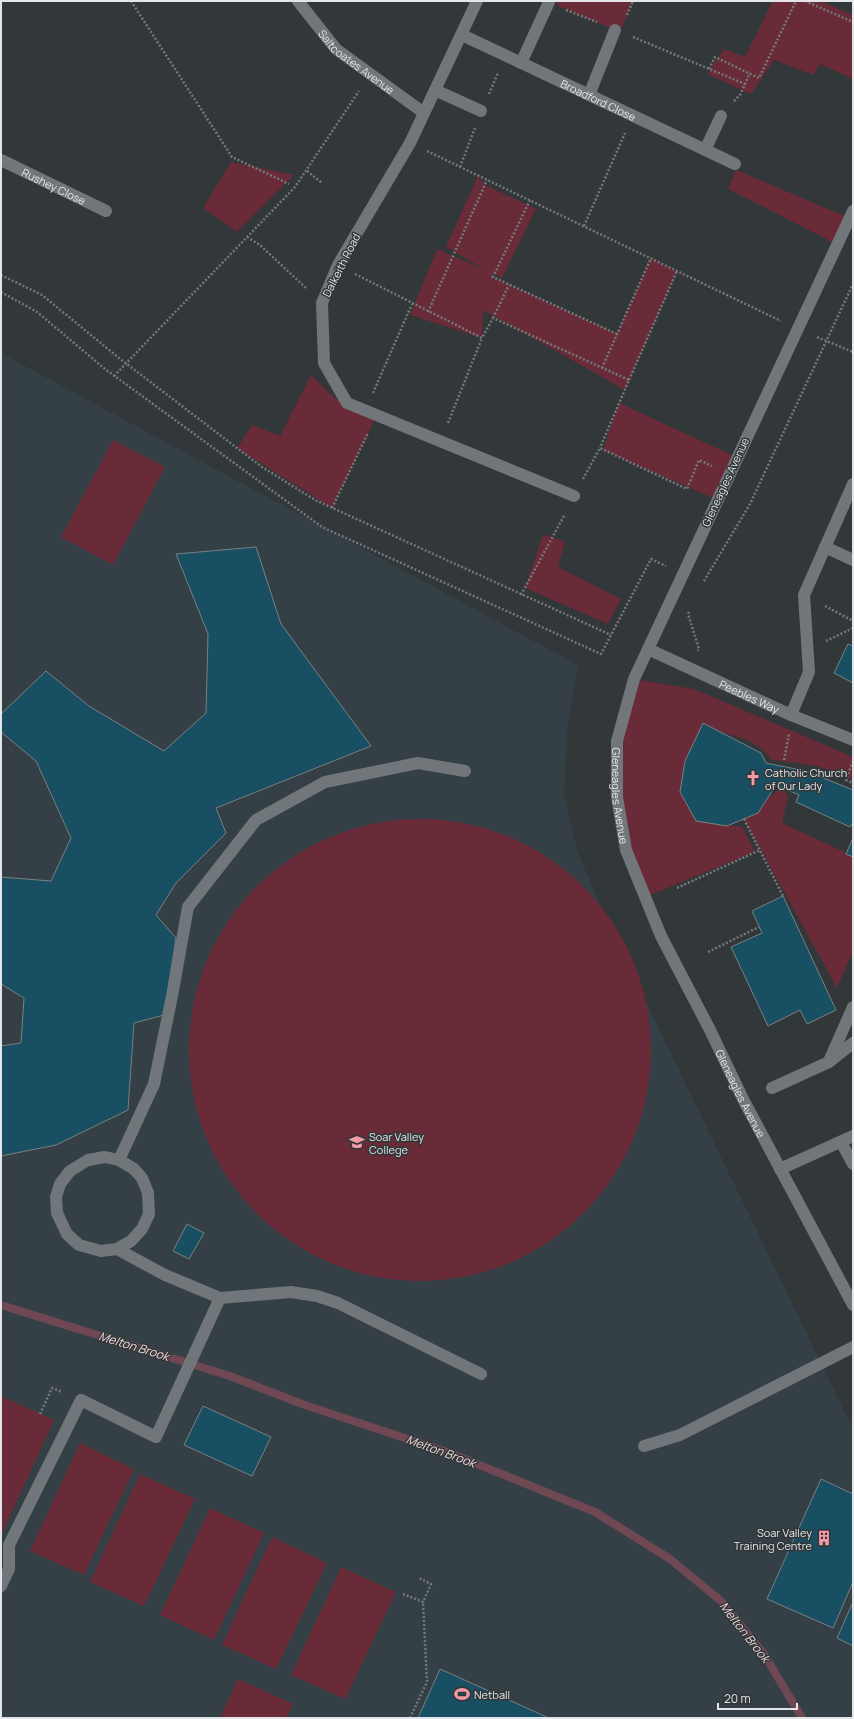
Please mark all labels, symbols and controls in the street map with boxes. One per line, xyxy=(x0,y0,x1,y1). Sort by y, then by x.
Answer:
street label: Saltcoates Avenue xyxy=(316,26,398,97)
street label: Broadford Close xyxy=(558,75,639,124)
street label: Rushey Close xyxy=(20,164,89,208)
street label: Dalkeith Road xyxy=(319,231,363,299)
street label: Gleneagles Avenue xyxy=(698,435,752,529)
street label: Peebles Way xyxy=(717,676,782,716)
street label: Gleneagles Avenue xyxy=(610,748,632,846)
place label: Catholic Church of Our Lady xyxy=(765,765,847,793)
church icon: Catholic Church of Our Lady xyxy=(744,769,762,787)
street label: Gleneagles Avenue xyxy=(713,1047,770,1140)
place label: Soar Valley College xyxy=(369,1129,424,1157)
school or university icon: Soar Valley College xyxy=(348,1133,366,1151)
water label: Melton Brook xyxy=(97,1327,173,1365)
water label: Melton Brook xyxy=(404,1431,480,1472)
place label: Soar Valley Training Centre xyxy=(734,1525,813,1553)
building icon: Soar Valley Training Centre xyxy=(815,1529,833,1547)
water label: Melton Brook xyxy=(716,1598,775,1668)
sports icon: Netball xyxy=(453,1685,471,1703)
scale bar xyxy=(718,1685,797,1711)
place label: Netball xyxy=(474,1687,510,1702)
text: 20 m xyxy=(724,1690,751,1707)

